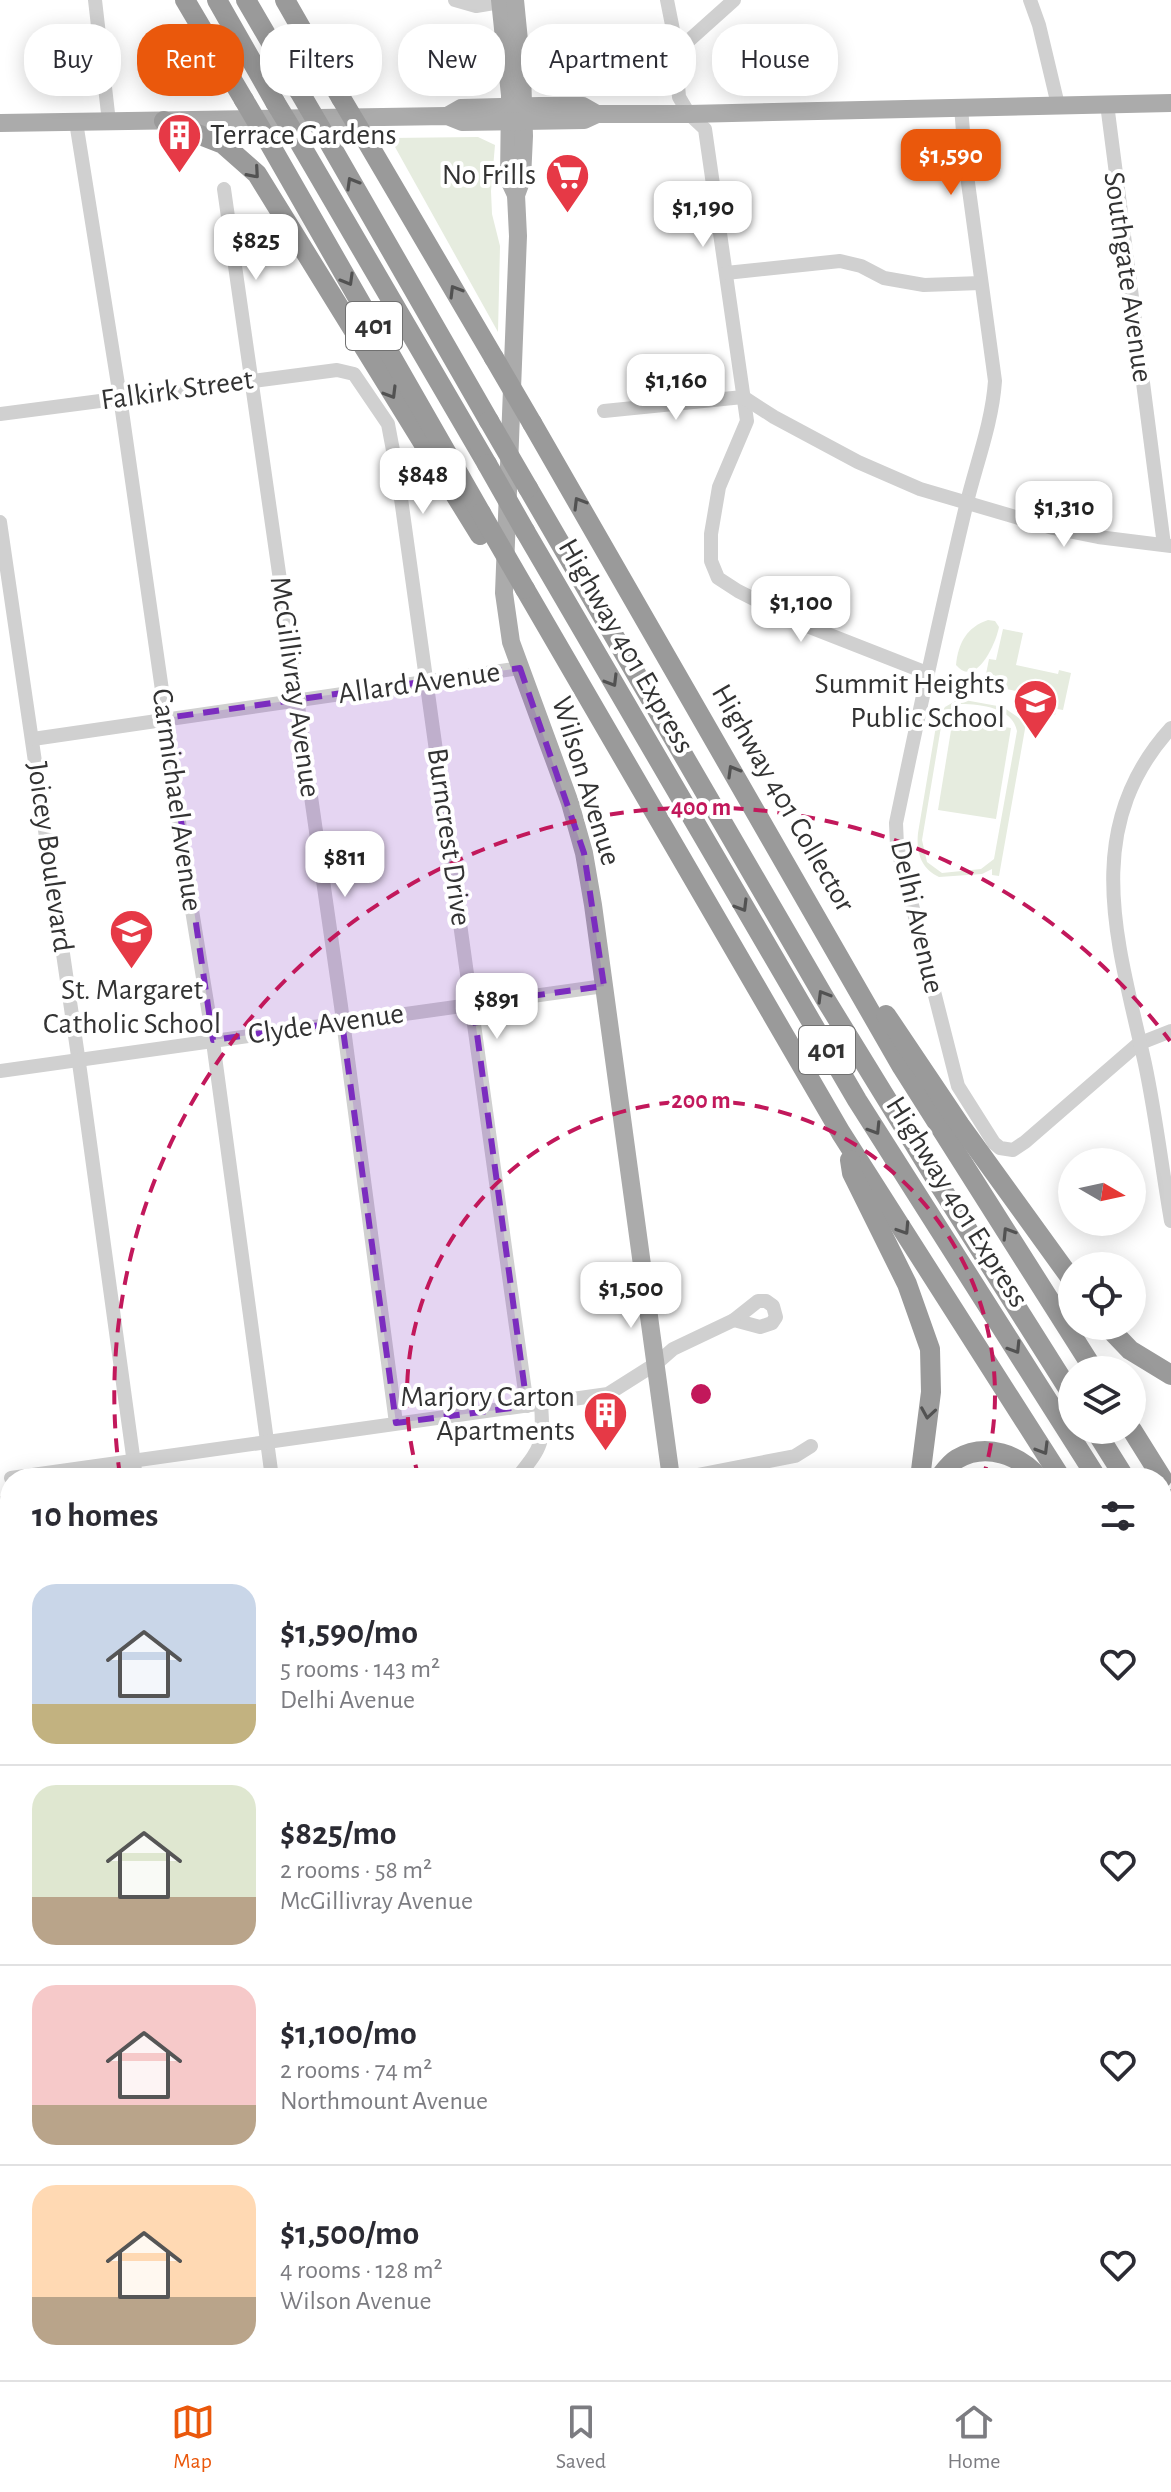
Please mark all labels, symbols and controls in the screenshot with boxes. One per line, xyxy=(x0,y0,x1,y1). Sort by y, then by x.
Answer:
chip: Buy xyxy=(24,24,121,96)
chip: Rent xyxy=(137,24,244,96)
chip: Filters xyxy=(260,24,382,96)
chip: New xyxy=(398,24,505,96)
chip: Apartment xyxy=(521,24,696,96)
chip: House xyxy=(712,24,838,96)
building icon: Terrace Gardens xyxy=(155,111,203,174)
place label: Terrace Gardens xyxy=(210,120,397,150)
pin: $1,590 xyxy=(886,129,1016,197)
text: $1,590 xyxy=(919,142,983,168)
supermarket icon: No Frills xyxy=(543,151,591,214)
place label: No Frills xyxy=(442,160,536,190)
one-way arrow xyxy=(244,163,259,178)
street label: Southgate Avenue xyxy=(1098,170,1158,384)
one-way arrow xyxy=(346,178,362,192)
pin: $1,190 xyxy=(638,181,768,249)
text: $1,190 xyxy=(672,194,734,220)
pin: $825 xyxy=(209,214,303,282)
text: $825 xyxy=(232,227,280,253)
one-way arrow xyxy=(338,272,354,286)
one-way arrow xyxy=(449,285,465,300)
road number: 401 xyxy=(346,302,402,350)
pin: $1,160 xyxy=(611,354,741,422)
street label: Falkirk Street xyxy=(99,364,255,416)
text: $1,160 xyxy=(645,367,707,393)
one-way arrow xyxy=(381,384,397,399)
pin: $848 xyxy=(376,448,470,516)
text: $848 xyxy=(398,461,448,487)
pin: $1,310 xyxy=(999,481,1129,549)
text: $1,310 xyxy=(1033,494,1095,520)
one-way arrow xyxy=(573,497,589,512)
street label: Highway 401 Express xyxy=(552,534,700,758)
street label: McGillivray Avenue xyxy=(265,575,325,799)
pin: $1,100 xyxy=(736,576,866,644)
text: $1,100 xyxy=(769,589,833,615)
street label: Allard Avenue xyxy=(336,657,502,709)
place label: Summit Heights Public School xyxy=(814,669,1005,733)
one-way arrow xyxy=(602,672,618,687)
school or university icon: Summit Heights Public School xyxy=(1012,677,1060,740)
street label: Highway 401 Collector xyxy=(706,679,860,917)
street label: Carmichael Avenue xyxy=(147,687,207,913)
street label: Wilson Avenue xyxy=(546,693,626,869)
street label: Burncrest Drive xyxy=(422,746,476,928)
street label: Joicey Boulevard xyxy=(22,760,78,954)
one-way arrow xyxy=(727,765,743,780)
text: 400 m xyxy=(671,796,731,820)
pin: $811 xyxy=(298,831,392,899)
street label: Delhi Avenue xyxy=(885,838,949,996)
text: $811 xyxy=(323,844,367,870)
one-way arrow xyxy=(732,897,748,912)
school or university icon: St. Margaret Catholic School xyxy=(108,908,156,971)
pin: $891 xyxy=(450,973,544,1041)
place label: St. Margaret Catholic School xyxy=(43,975,221,1039)
text: $891 xyxy=(474,986,520,1012)
one-way arrow xyxy=(818,990,833,1005)
street label: Clyde Avenue xyxy=(246,998,406,1050)
road number: 401 xyxy=(799,1026,855,1074)
text: 200 m xyxy=(671,1089,731,1113)
street label: Highway 401 Express xyxy=(880,1091,1034,1313)
one-way arrow xyxy=(865,1120,880,1135)
north arrow xyxy=(1058,1148,1146,1236)
map controls xyxy=(1058,1148,1146,1444)
one-way arrow xyxy=(894,1220,909,1235)
one-way arrow xyxy=(1003,1227,1018,1242)
button: locate xyxy=(1058,1252,1146,1340)
pin: $1,500 xyxy=(566,1262,696,1330)
text: $1,500 xyxy=(598,1275,664,1301)
one-way arrow xyxy=(1005,1340,1020,1354)
button: layers xyxy=(1058,1356,1146,1444)
centre of rings xyxy=(687,1380,715,1408)
place label: Marjory Carton Apartments xyxy=(400,1382,575,1446)
building icon: Marjory Carton Apartments xyxy=(582,1390,630,1453)
one-way arrow xyxy=(920,1407,937,1420)
one-way arrow xyxy=(1033,1440,1048,1455)
icon: filters xyxy=(1096,1494,1140,1538)
text: 10 homes xyxy=(32,1499,158,1533)
icon: home xyxy=(96,1616,192,1712)
text: $1,590/mo xyxy=(280,1616,418,1650)
icon: heart xyxy=(1096,1642,1140,1686)
text: 5 rooms · 143 m² xyxy=(280,1656,440,1682)
text: Delhi Avenue xyxy=(280,1687,415,1713)
icon: home xyxy=(96,1817,192,1913)
text: $825/mo xyxy=(280,1817,397,1851)
icon: heart xyxy=(1096,1843,1140,1887)
text: 2 rooms · 58 m² xyxy=(280,1857,432,1883)
text: McGillivray Avenue xyxy=(280,1888,473,1914)
icon: home xyxy=(96,2017,192,2113)
text: $1,100/mo xyxy=(280,2017,417,2051)
icon: heart xyxy=(1096,2043,1140,2087)
text: 2 rooms · 74 m² xyxy=(280,2057,432,2083)
text: Northmount Avenue xyxy=(280,2088,488,2114)
icon: home xyxy=(96,2217,192,2313)
text: $1,500/mo xyxy=(280,2217,419,2251)
icon: heart xyxy=(1096,2243,1140,2287)
text: 4 rooms · 128 m² xyxy=(280,2257,443,2283)
text: Wilson Avenue xyxy=(280,2288,432,2314)
tab: Map xyxy=(171,2400,215,2474)
tab: Saved xyxy=(556,2400,606,2474)
tab: Home xyxy=(947,2400,1000,2474)

